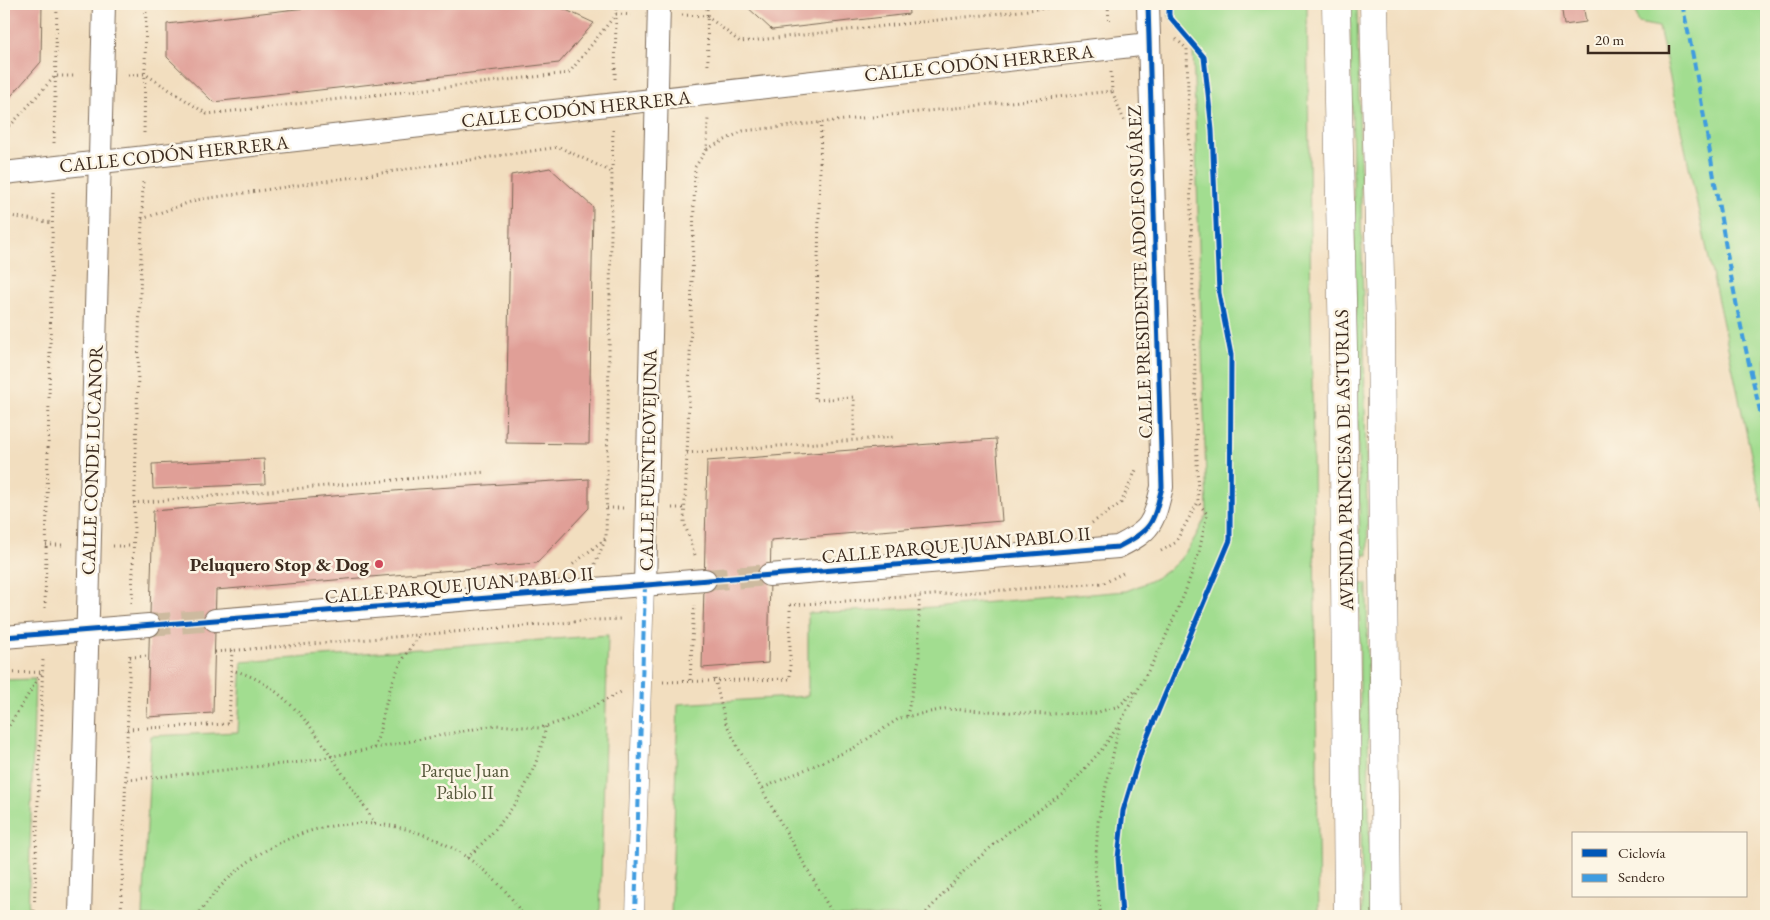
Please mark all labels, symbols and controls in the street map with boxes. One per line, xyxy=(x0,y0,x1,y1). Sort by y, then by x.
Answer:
scale bar xyxy=(1588,22,1669,54)
text: 20 m xyxy=(1595,30,1624,49)
street label: CALLE CODÓN HERRERA xyxy=(863,38,1096,87)
street label: CALLE CODÓN HERRERA xyxy=(460,84,693,133)
street label: CALLE PRESIDENTE ADOLFO SUÁREZ xyxy=(1122,104,1158,439)
street label: CALLE CODÓN HERRERA xyxy=(58,129,291,178)
street label: AVENIDA PRINCESA DE ASTURIAS xyxy=(1329,309,1359,612)
street label: CALLE CONDE LUCANOR xyxy=(75,344,109,575)
street label: CALLE FUENTEOVEJUNA xyxy=(634,348,662,571)
street label: CALLE PARQUE JUAN PABLO II xyxy=(821,521,1092,569)
place label: Peluquero Stop & Dog xyxy=(190,552,369,577)
marker: Peluquero Stop & Dog xyxy=(373,558,385,570)
street label: CALLE PARQUE JUAN PABLO II xyxy=(324,561,595,609)
park label: Parque Juan Pablo II xyxy=(421,758,509,805)
legend xyxy=(1572,832,1748,898)
text: Ciclovía xyxy=(1618,843,1665,862)
text: Sendero xyxy=(1618,867,1665,886)

